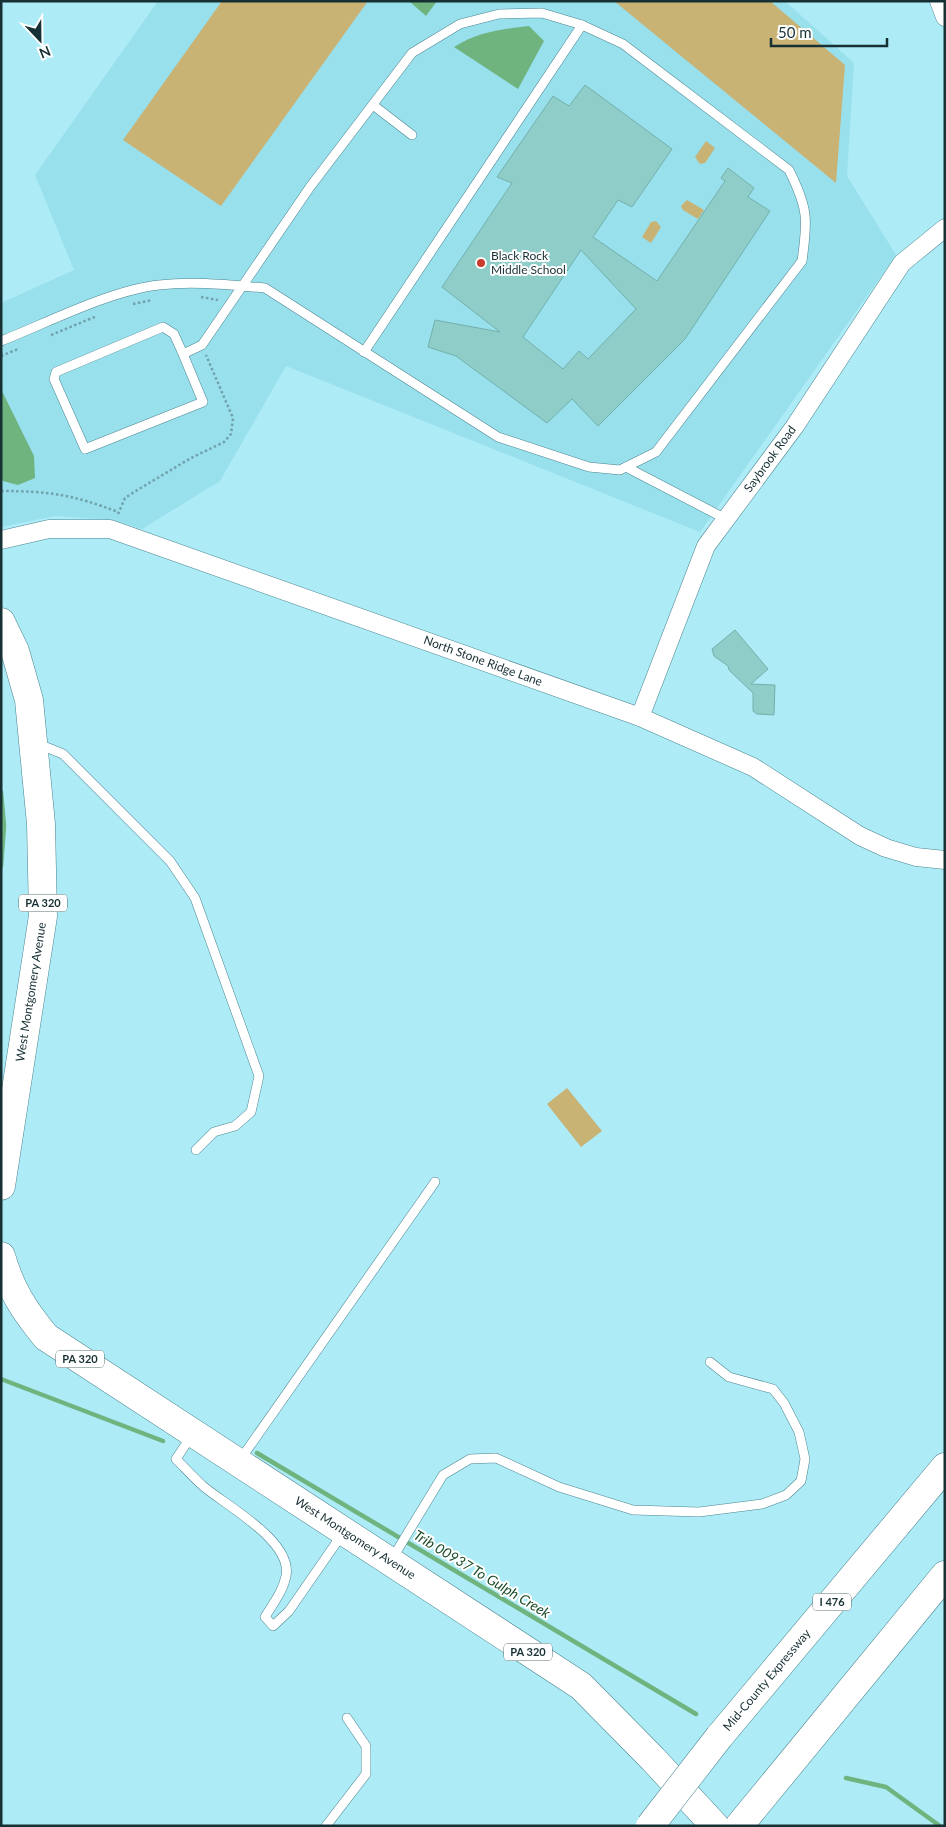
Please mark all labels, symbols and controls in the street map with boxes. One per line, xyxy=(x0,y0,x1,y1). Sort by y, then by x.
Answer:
north arrow xyxy=(15,15,65,65)
scale bar xyxy=(771,15,887,47)
text: 50 m xyxy=(778,23,812,41)
text: N xyxy=(37,43,53,62)
place label: Black Rock Middle School xyxy=(491,248,566,277)
marker: Black Rock Middle School xyxy=(475,257,487,269)
street label: Saybrook Road xyxy=(740,422,799,495)
street label: North Stone Ridge Lane xyxy=(422,632,545,689)
road number: PA 320 xyxy=(19,894,67,911)
street label: West Montgomery Avenue xyxy=(12,921,49,1063)
road number: PA 320 xyxy=(56,1350,104,1368)
street label: West Montgomery Avenue xyxy=(292,1493,419,1582)
water label: Trib 00937 To Gulph Creek xyxy=(411,1526,554,1621)
road number: I 476 xyxy=(813,1594,851,1610)
street label: Mid-County Expressway xyxy=(720,1625,814,1734)
road number: PA 320 xyxy=(504,1644,552,1660)

